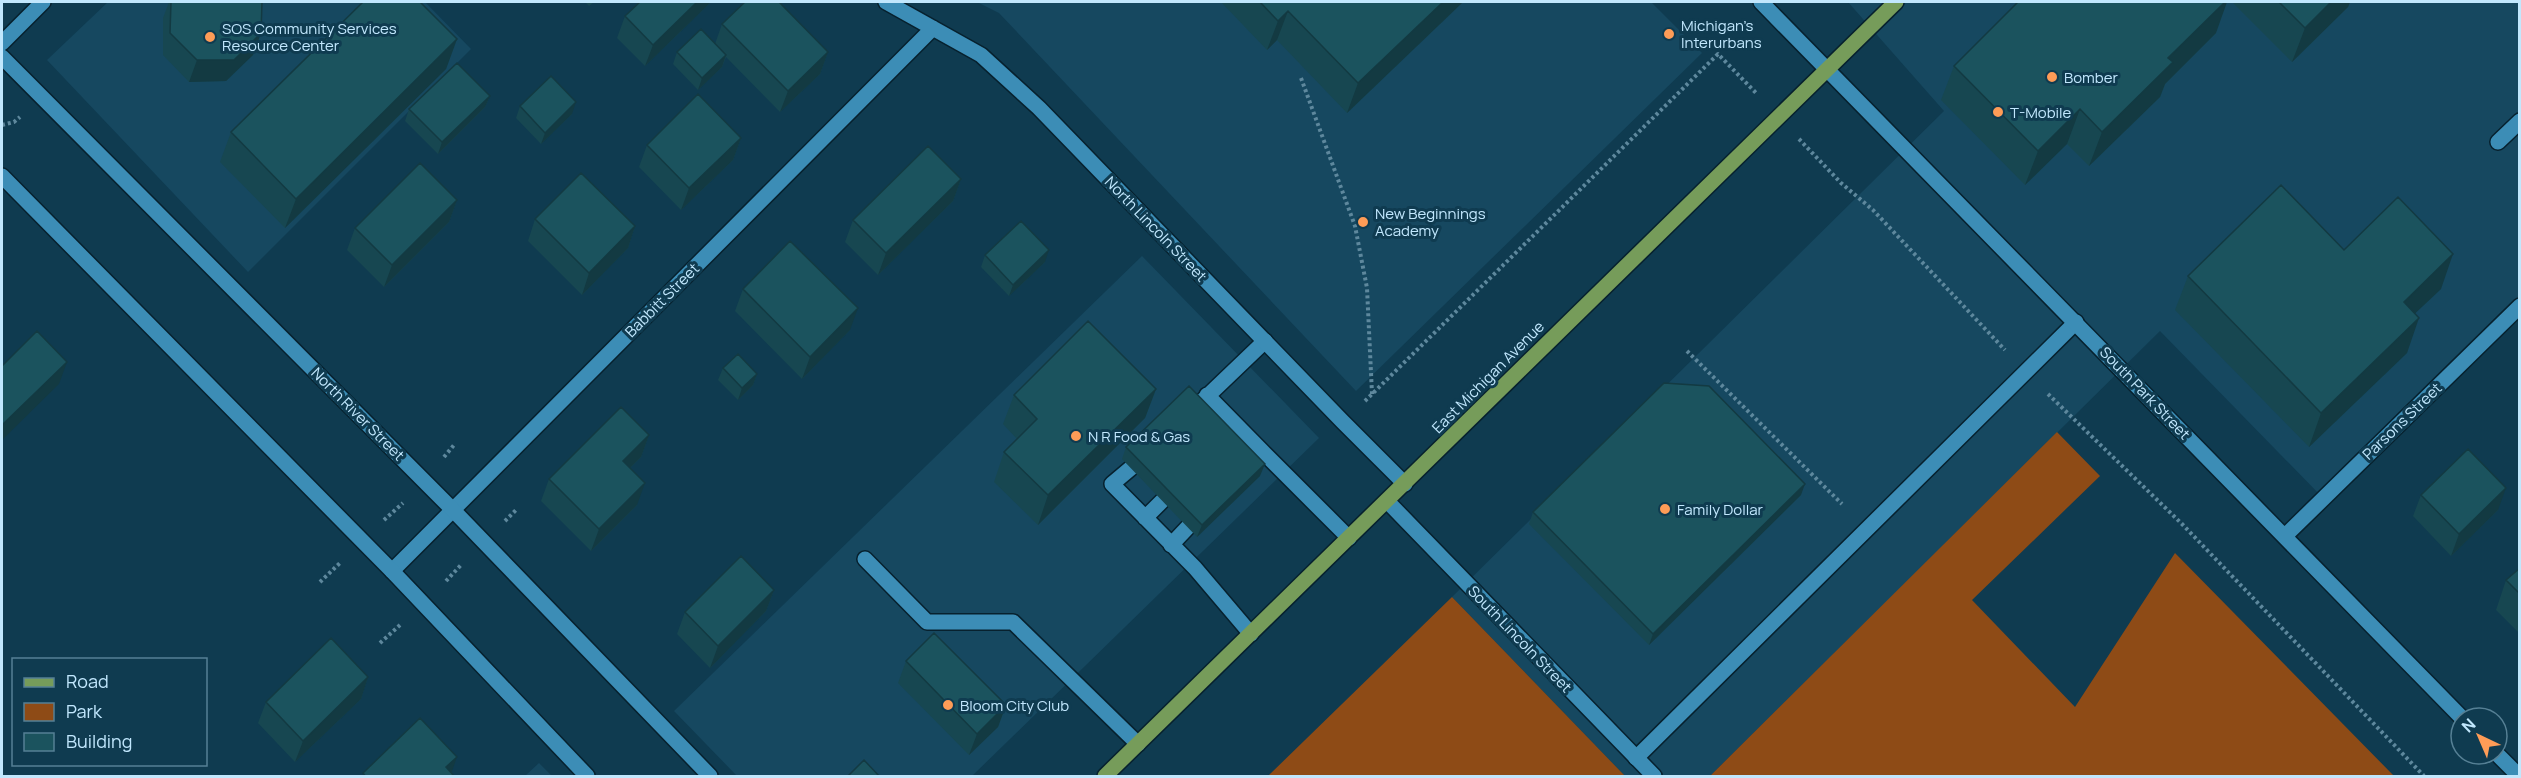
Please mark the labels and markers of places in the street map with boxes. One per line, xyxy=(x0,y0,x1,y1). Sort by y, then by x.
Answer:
place label: Michigan’s Interurbans xyxy=(1681,15,1762,53)
place label: SOS Community Services Resource Center xyxy=(222,18,397,56)
marker: Michigan’s Interurbans xyxy=(1662,27,1676,41)
marker: SOS Community Services Resource Center xyxy=(203,30,217,44)
place label: Bomber xyxy=(2064,67,2118,88)
marker: Bomber xyxy=(2045,70,2059,84)
place label: T-Mobile xyxy=(2010,102,2072,123)
marker: T-Mobile xyxy=(1991,105,2005,119)
place label: New Beginnings Academy xyxy=(1375,203,1486,241)
marker: New Beginnings Academy xyxy=(1356,215,1370,229)
place label: N R Food & Gas xyxy=(1088,426,1190,447)
marker: N R Food & Gas xyxy=(1069,429,1083,443)
place label: Family Dollar xyxy=(1677,499,1764,520)
marker: Family Dollar xyxy=(1658,502,1672,516)
place label: Bloom City Club xyxy=(960,695,1069,716)
marker: Bloom City Club xyxy=(941,698,955,712)

